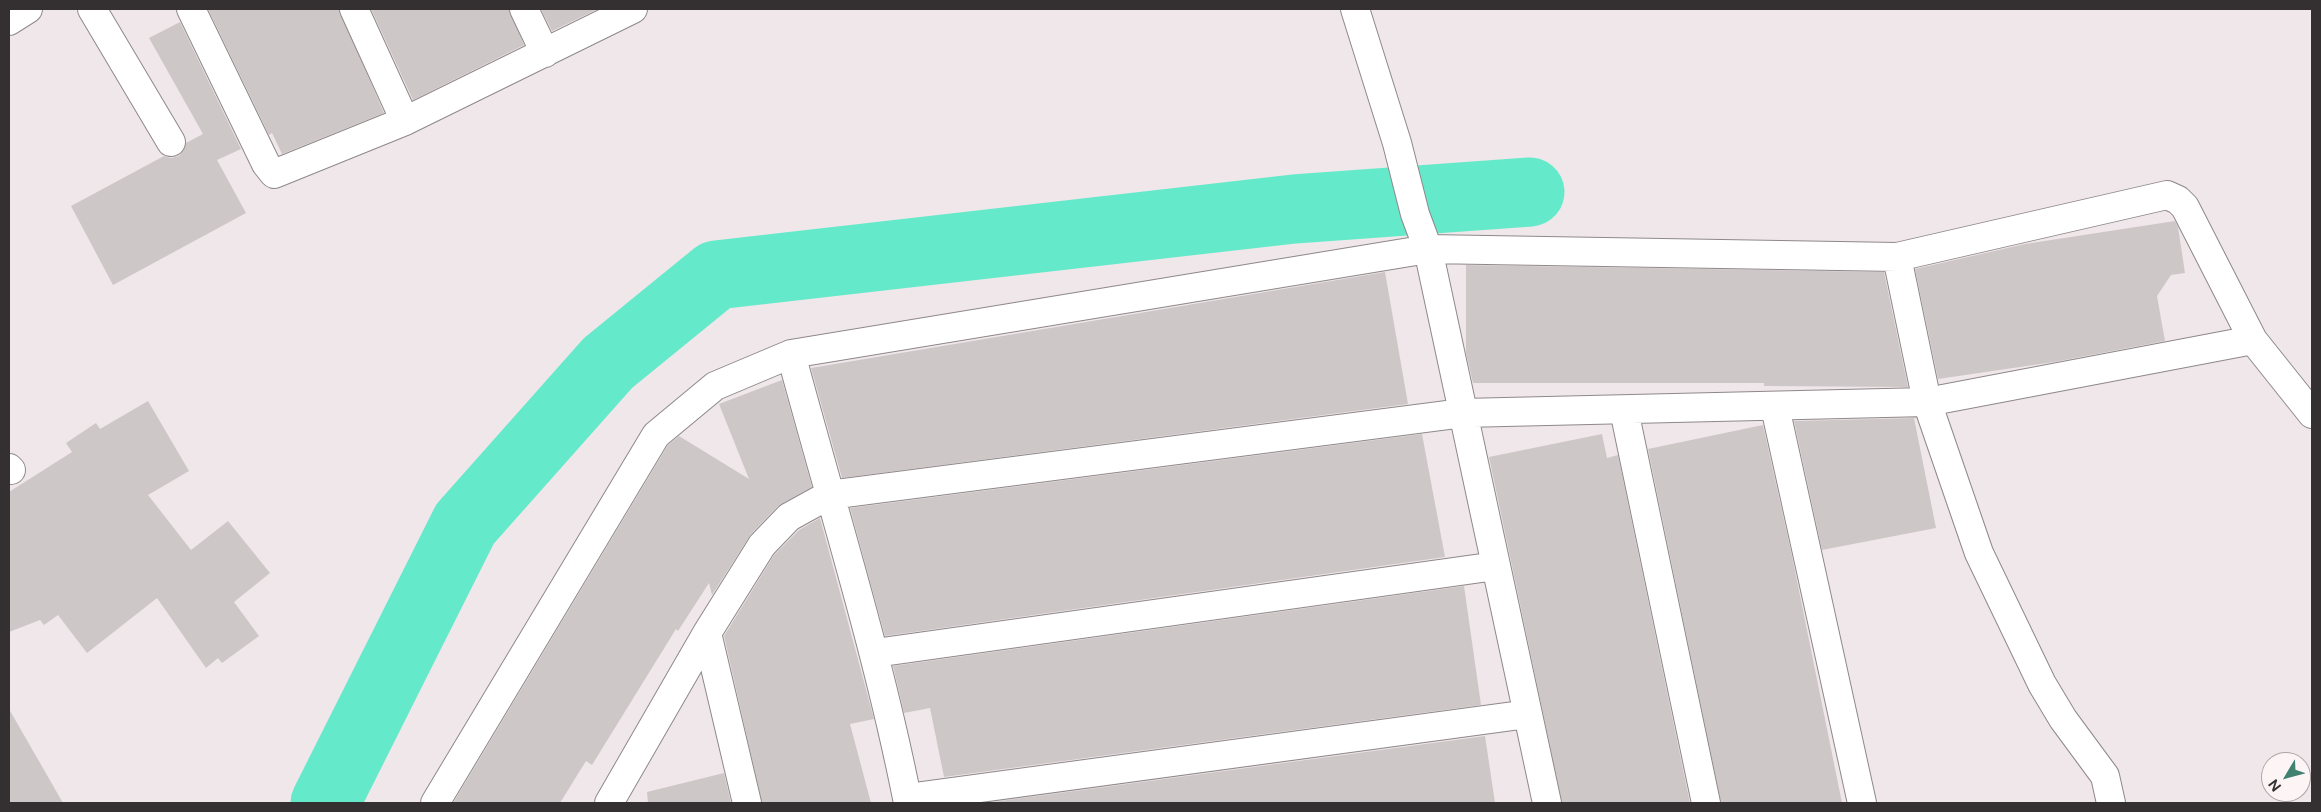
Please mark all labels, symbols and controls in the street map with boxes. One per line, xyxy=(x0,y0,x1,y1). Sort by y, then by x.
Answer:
north arrow xyxy=(2261,752,2311,802)
text: N xyxy=(2265,776,2285,795)

